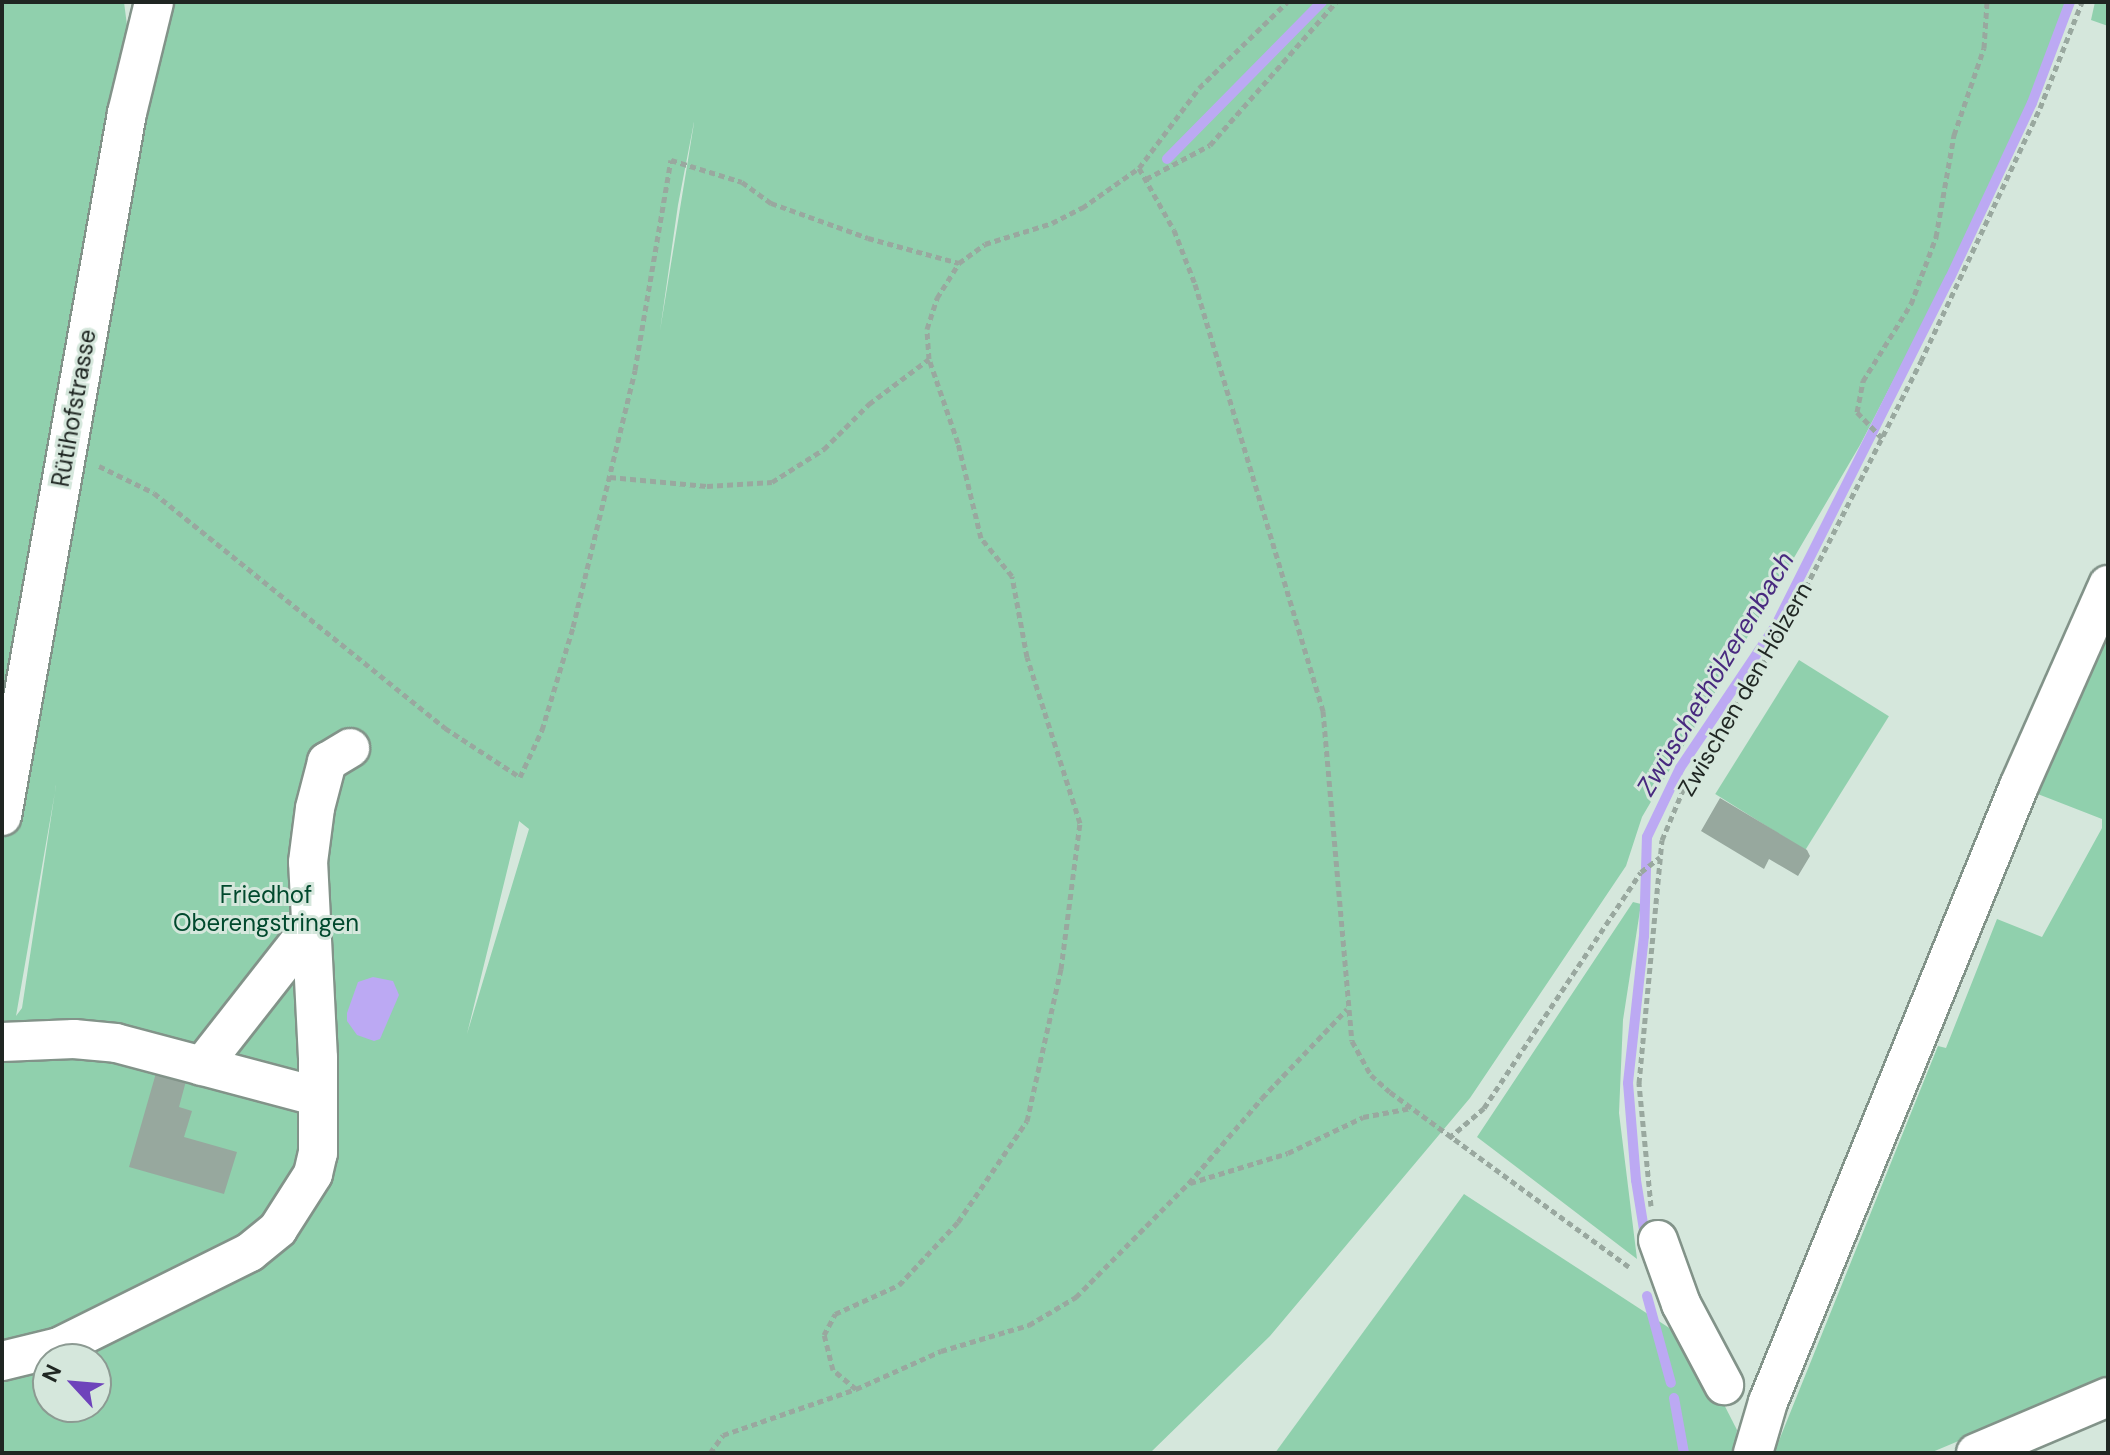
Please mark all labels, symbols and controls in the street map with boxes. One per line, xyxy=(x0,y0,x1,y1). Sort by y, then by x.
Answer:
street label: Rütihofstrasse xyxy=(46,327,102,489)
water label: Zwüschethölzerenbach xyxy=(1631,546,1801,802)
street label: Zwischen den Hölzern xyxy=(1672,577,1818,801)
park label: Friedhof Oberengstringen xyxy=(173,881,359,937)
north arrow xyxy=(32,1343,112,1423)
text: N xyxy=(35,1360,68,1387)

